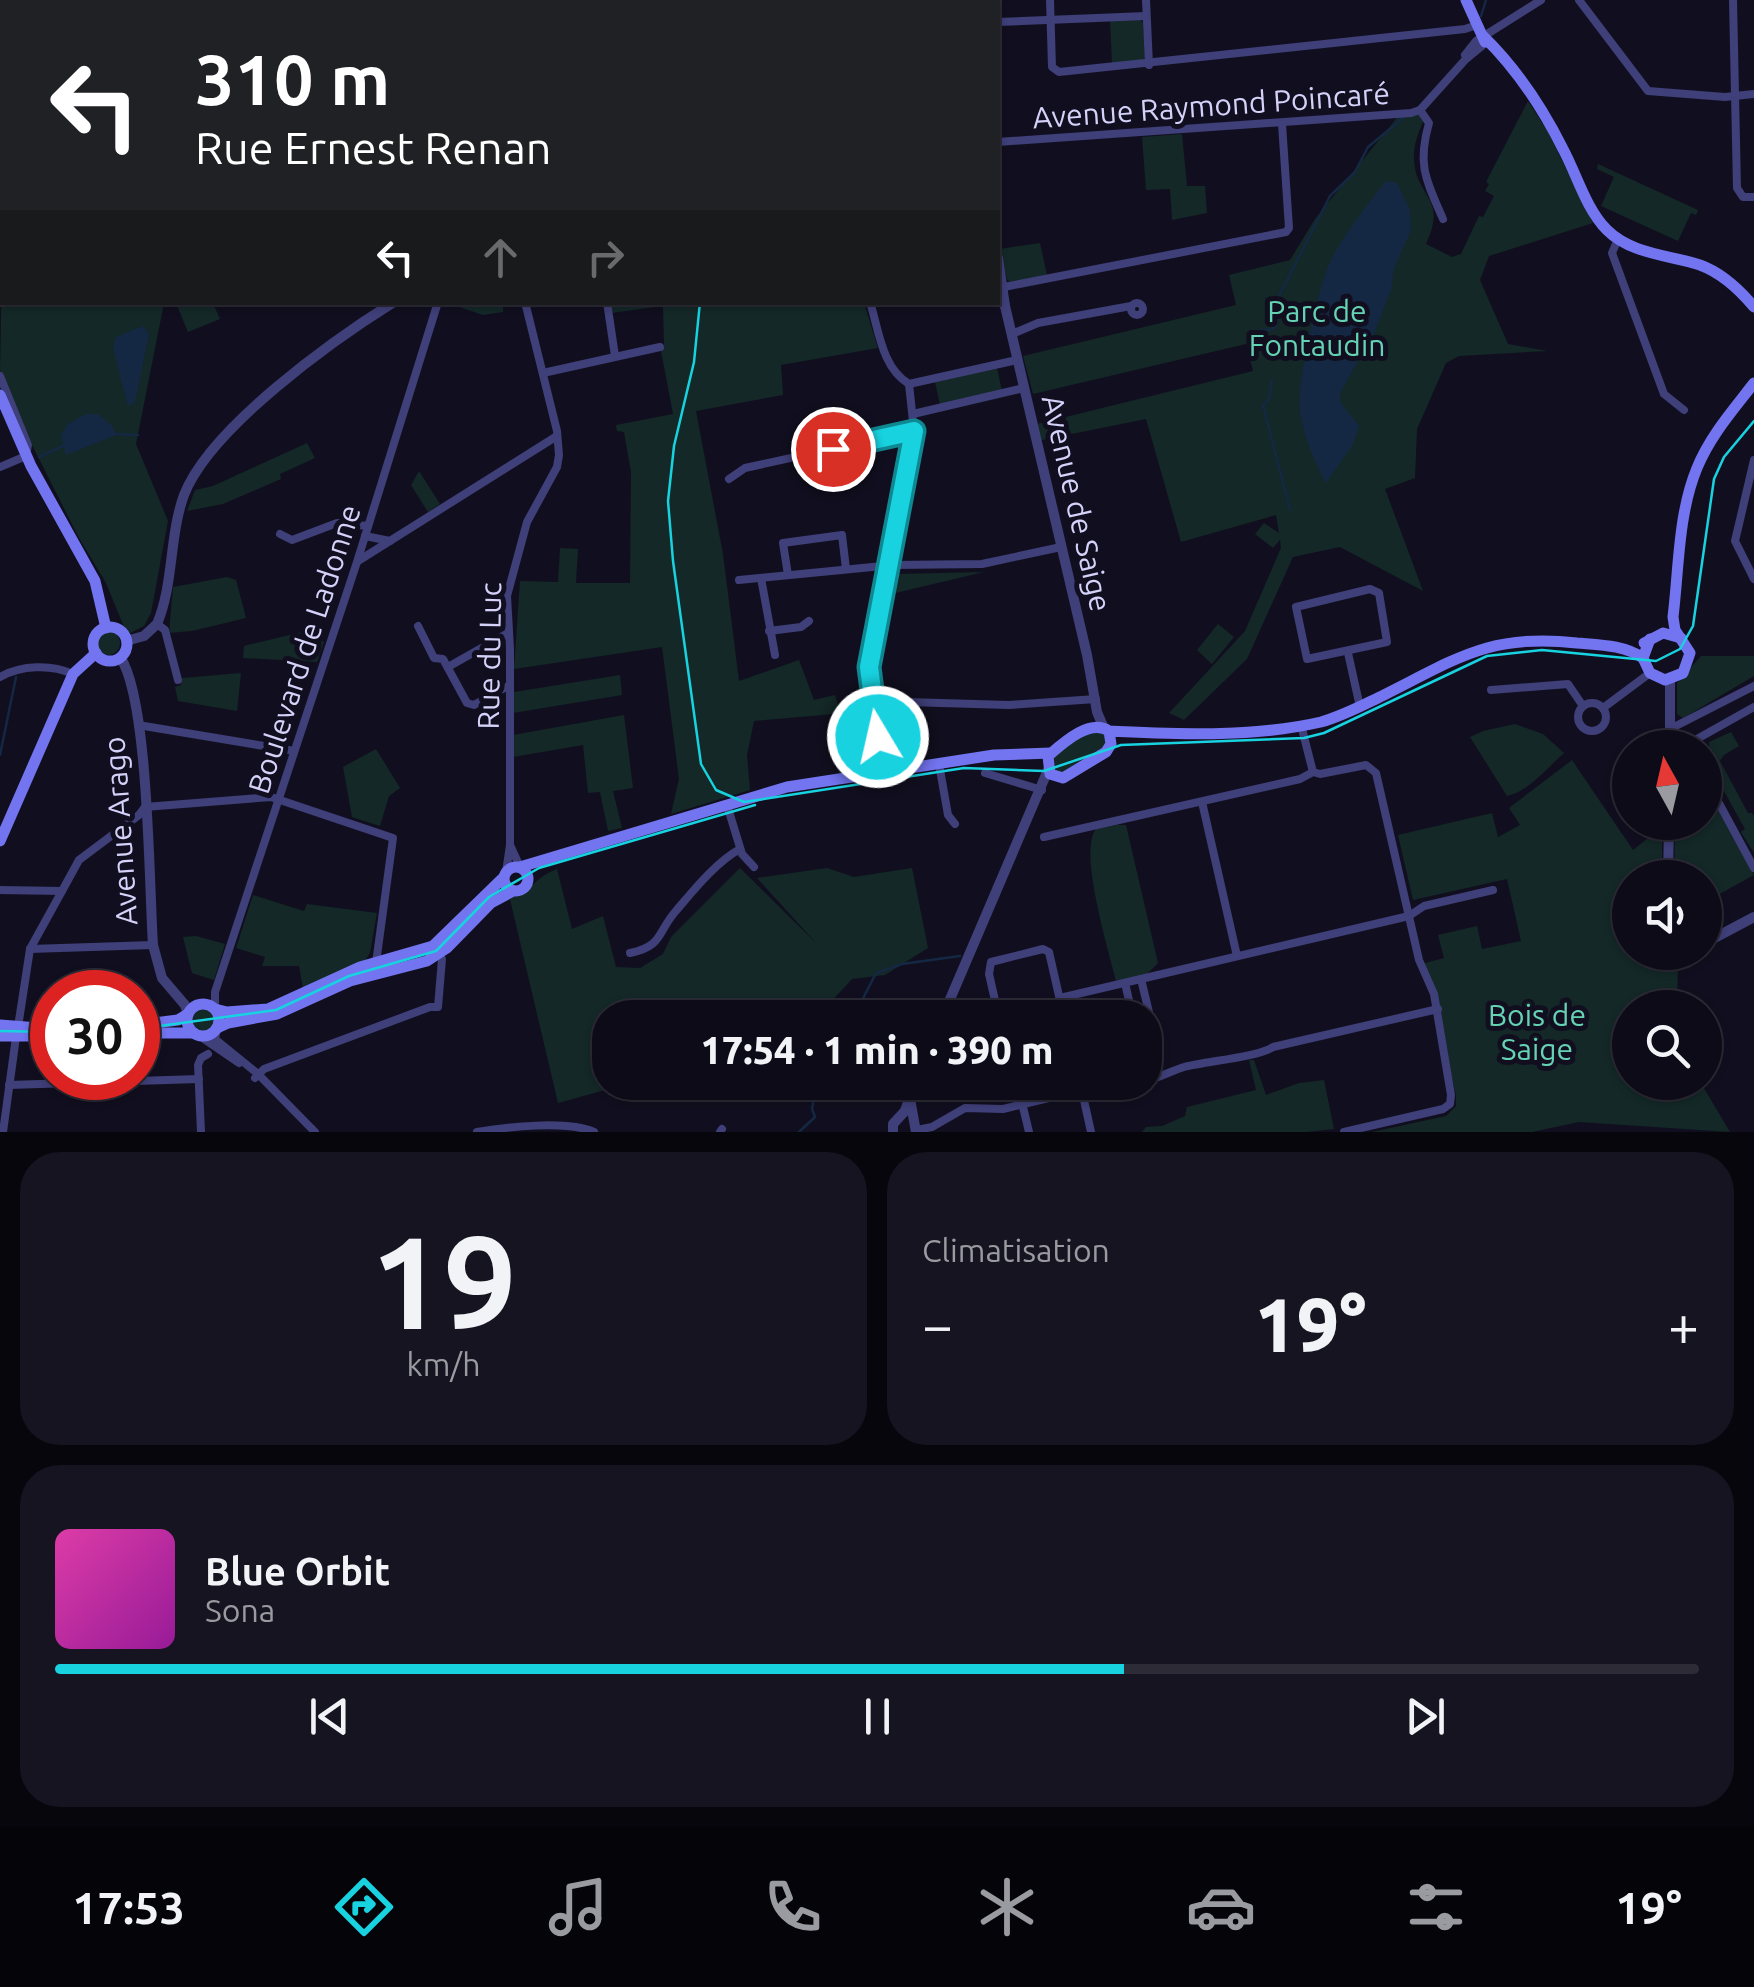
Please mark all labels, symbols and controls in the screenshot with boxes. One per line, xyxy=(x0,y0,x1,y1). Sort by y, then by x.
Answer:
icon: left xyxy=(30,40,160,170)
text: 310 m xyxy=(195,40,390,118)
street label: Avenue Raymond Poincaré xyxy=(1031,76,1391,134)
text: Rue Ernest Renan xyxy=(195,122,552,173)
icon: left xyxy=(368,230,423,285)
icon: ahead xyxy=(473,230,528,285)
icon: right xyxy=(578,230,633,285)
park label: Parc de Fontaudin xyxy=(1249,294,1385,362)
street label: Avenue de Saige xyxy=(1036,391,1118,615)
pin xyxy=(791,407,876,492)
icon: arrive xyxy=(806,422,861,477)
street label: Boulevard de Ladonne xyxy=(241,500,367,798)
street label: Rue du Luc xyxy=(471,582,507,730)
position arrow xyxy=(826,685,930,789)
north arrow xyxy=(1612,730,1722,840)
map controls xyxy=(1612,730,1722,1100)
street label: Avenue Arago xyxy=(96,736,144,926)
button: sound xyxy=(1612,860,1722,970)
speed limit sign: 30 xyxy=(30,970,160,1100)
button: search xyxy=(1612,990,1722,1100)
park label: Bois de Saige xyxy=(1488,998,1586,1066)
text: 17:54 · 1 min · 390 m xyxy=(700,1029,1054,1071)
text: 19 xyxy=(370,1208,517,1354)
text: Climatisation xyxy=(922,1232,1110,1268)
text: 19° xyxy=(1255,1282,1366,1366)
text: − xyxy=(922,1294,953,1355)
text: + xyxy=(1668,1294,1699,1355)
text: km/h xyxy=(407,1346,480,1382)
text: Blue Orbit xyxy=(205,1550,390,1592)
text: Sona xyxy=(205,1592,275,1628)
icon: previous xyxy=(302,1689,357,1744)
icon: pause xyxy=(850,1689,905,1744)
icon: next xyxy=(1398,1689,1453,1744)
icon: directions xyxy=(329,1872,399,1942)
icon: music xyxy=(543,1872,613,1942)
icon: phone xyxy=(758,1872,828,1942)
icon: climate xyxy=(972,1872,1042,1942)
icon: car xyxy=(1186,1872,1256,1942)
icon: filters xyxy=(1401,1872,1471,1942)
text: 17:53 xyxy=(72,1882,185,1933)
text: 19° xyxy=(1615,1882,1682,1933)

